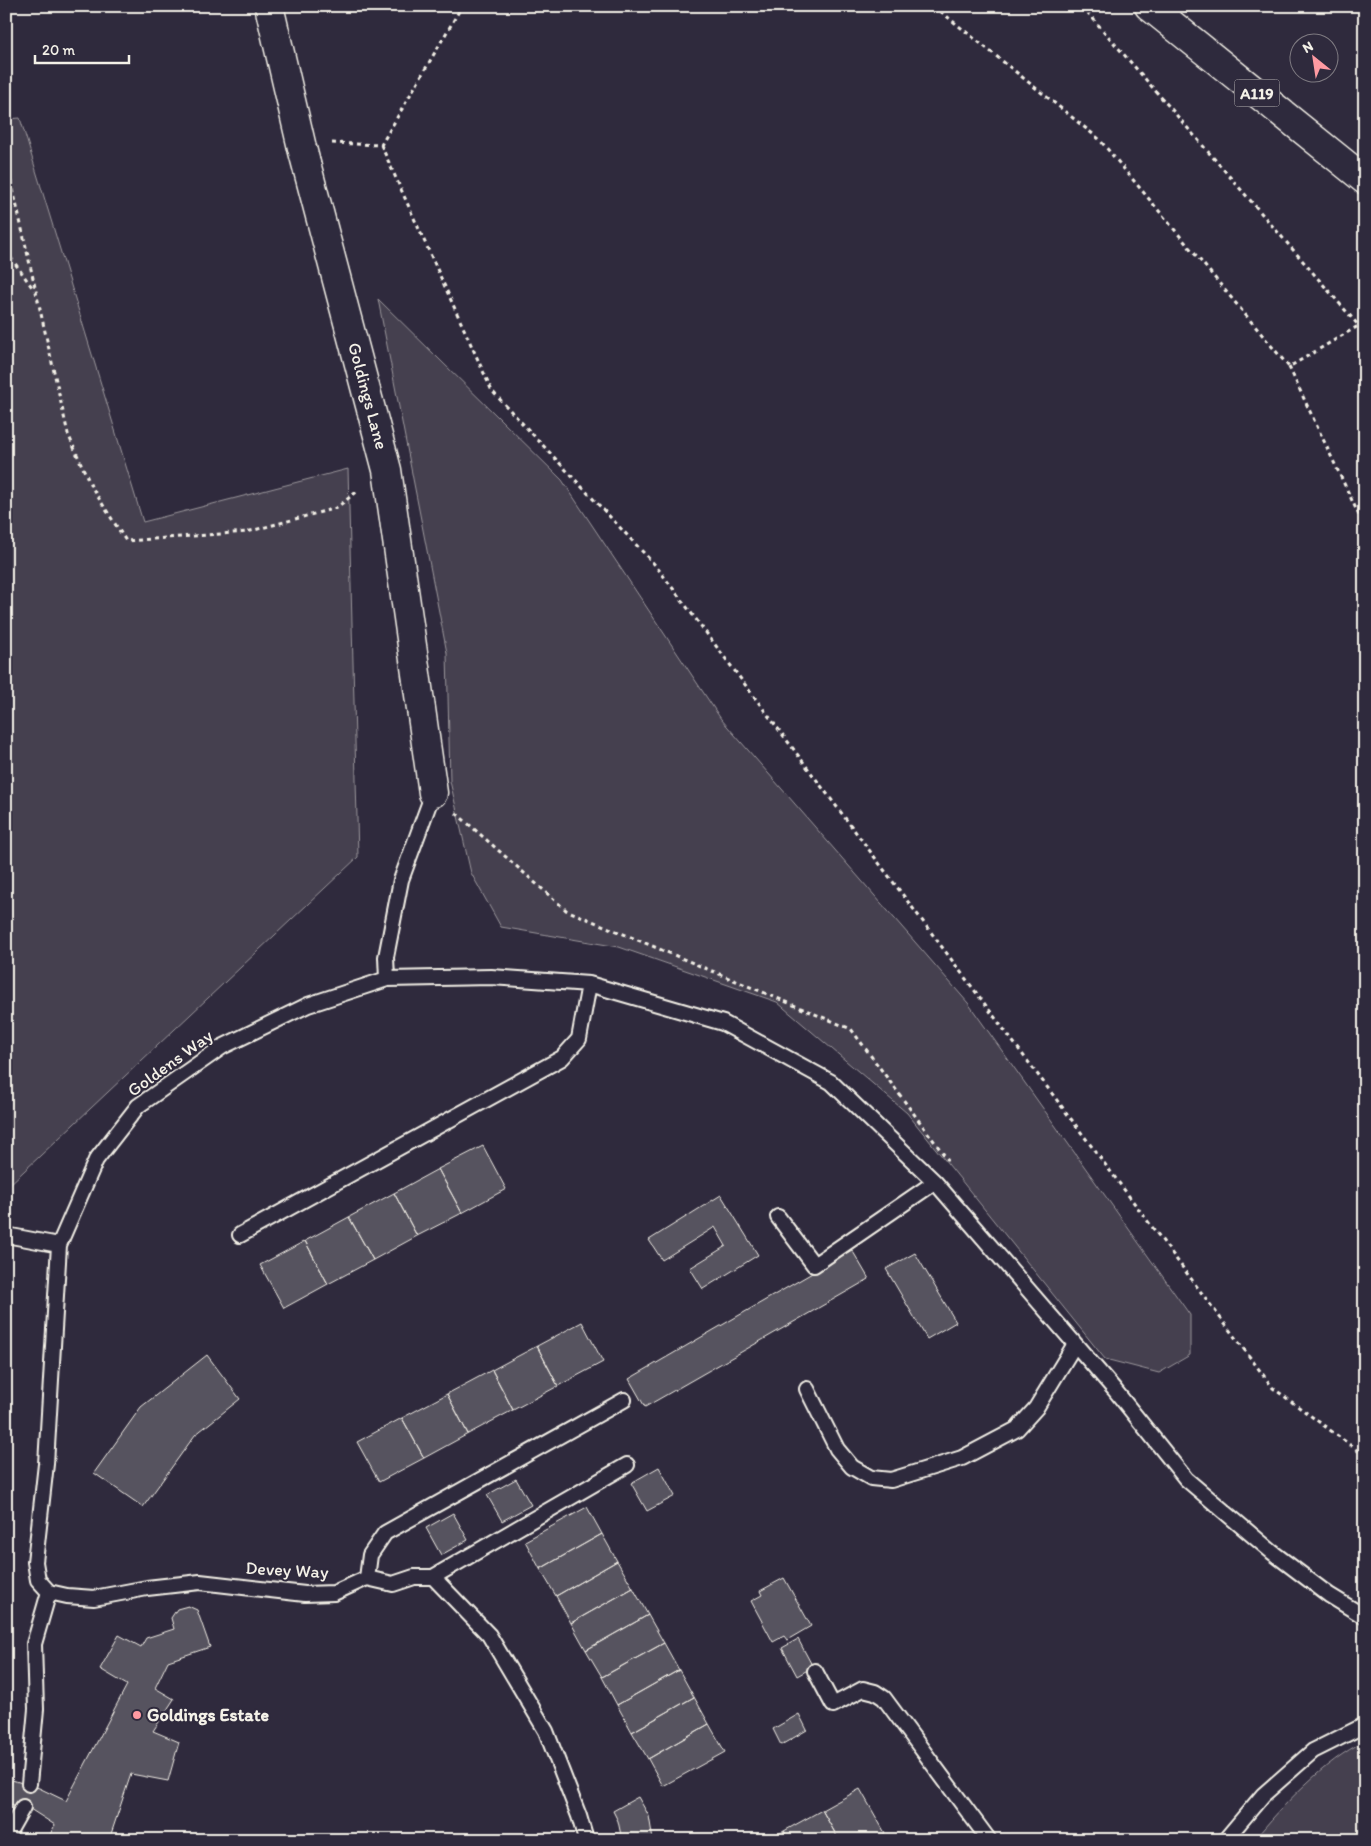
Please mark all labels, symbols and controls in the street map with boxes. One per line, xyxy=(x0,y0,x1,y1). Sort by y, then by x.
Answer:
scale bar xyxy=(35,32,129,64)
north arrow xyxy=(1288,32,1338,82)
text: N xyxy=(1299,37,1316,57)
text: 20 m xyxy=(42,41,76,59)
road number: A119 xyxy=(1234,80,1280,106)
street label: Goldings Lane xyxy=(343,340,393,452)
street label: Goldens Way xyxy=(123,1024,218,1101)
street label: Devey Way xyxy=(245,1557,330,1583)
place label: Goldings Estate xyxy=(147,1704,269,1726)
marker: Goldings Estate xyxy=(131,1709,143,1721)

